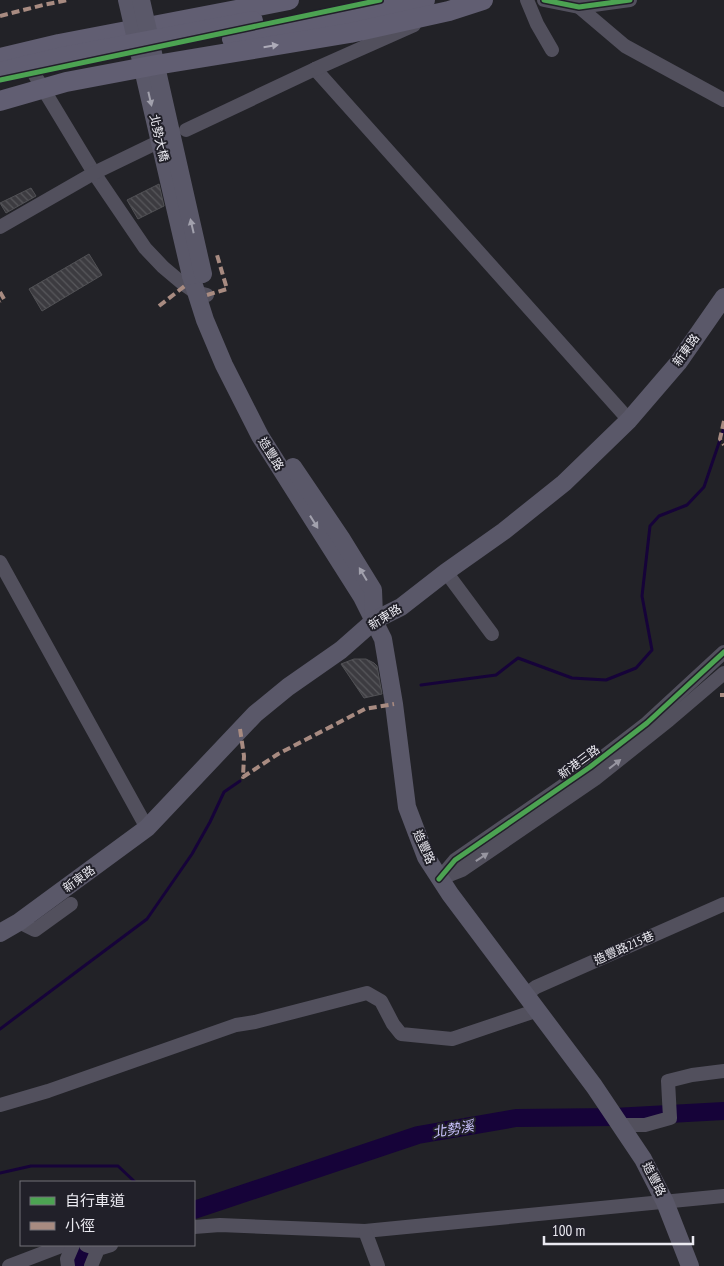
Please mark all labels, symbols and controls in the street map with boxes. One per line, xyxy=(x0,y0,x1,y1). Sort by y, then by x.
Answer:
one-way arrow xyxy=(263,42,279,50)
one-way arrow xyxy=(146,91,154,106)
street label: 北勢大橋 xyxy=(147,113,172,163)
one-way arrow xyxy=(188,219,196,234)
street label: 新東路 xyxy=(669,331,702,369)
street label: 造豐路 xyxy=(256,434,287,473)
one-way arrow xyxy=(310,515,319,528)
one-way arrow xyxy=(358,568,367,581)
street label: 新東路 xyxy=(365,601,404,632)
street label: 新港三路 xyxy=(555,741,603,782)
one-way arrow xyxy=(608,758,621,769)
street label: 造豐路 xyxy=(410,827,439,866)
one-way arrow xyxy=(475,852,489,862)
street label: 新東路 xyxy=(60,862,98,895)
street label: 造豐路215巷 xyxy=(591,928,656,967)
water label: 北勢溪 xyxy=(431,1116,477,1142)
street label: 造豐路 xyxy=(640,1159,669,1198)
legend xyxy=(20,1181,195,1246)
text: 自行車道 xyxy=(65,1191,125,1210)
scale bar xyxy=(544,1214,693,1246)
text: 小徑 xyxy=(65,1216,95,1235)
text: 100 m xyxy=(552,1221,585,1240)

